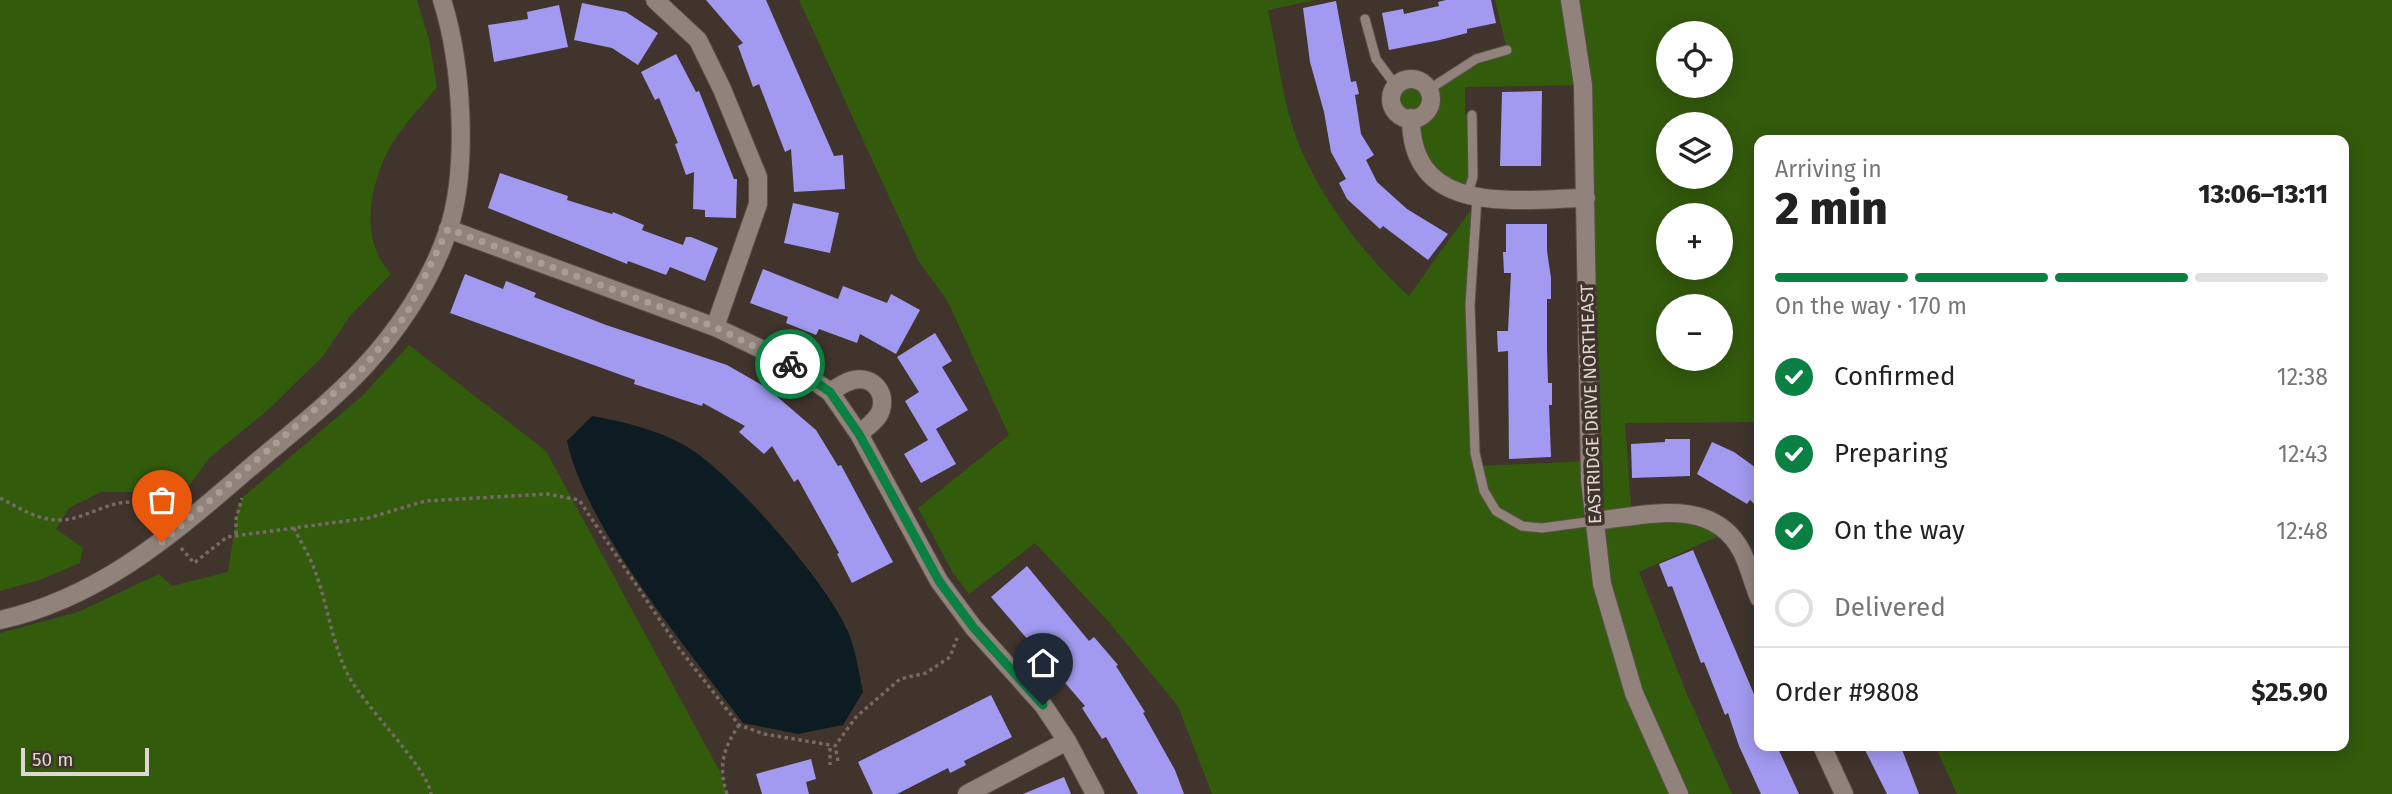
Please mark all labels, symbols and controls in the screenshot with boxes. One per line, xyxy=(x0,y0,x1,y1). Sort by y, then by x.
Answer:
map controls xyxy=(1656,21,1733,371)
button: locate xyxy=(1656,21,1733,98)
button: layers xyxy=(1656,112,1733,189)
text: Arriving in xyxy=(1775,155,1882,183)
text: 13:06–13:11 xyxy=(2198,179,2328,210)
text: 2 min xyxy=(1775,181,1888,236)
button: + xyxy=(1656,203,1733,280)
street label: EASTRIDGE DRIVE NORTHEAST xyxy=(1576,283,1606,524)
text: On the way · 170 m xyxy=(1775,292,1967,320)
button: − xyxy=(1656,294,1733,371)
courier xyxy=(755,329,825,399)
icon: bike xyxy=(771,345,809,383)
icon: check xyxy=(1775,358,1813,396)
text: Confirmed xyxy=(1834,361,1955,392)
text: 12:38 xyxy=(2277,363,2328,391)
icon: check xyxy=(1775,435,1813,473)
text: Preparing xyxy=(1834,438,1947,469)
text: 12:43 xyxy=(2278,440,2328,468)
pin xyxy=(132,470,192,542)
icon: bag xyxy=(143,481,181,519)
icon: check xyxy=(1775,512,1813,550)
text: On the way xyxy=(1834,515,1965,546)
text: 12:48 xyxy=(2276,517,2328,545)
text: Delivered xyxy=(1834,592,1946,623)
pin xyxy=(1013,633,1073,705)
icon: home xyxy=(1024,644,1062,682)
text: Order #9808 xyxy=(1775,677,1919,708)
text: $25.90 xyxy=(2251,677,2328,708)
scale bar xyxy=(21,745,149,777)
text: 50 m xyxy=(32,748,73,771)

